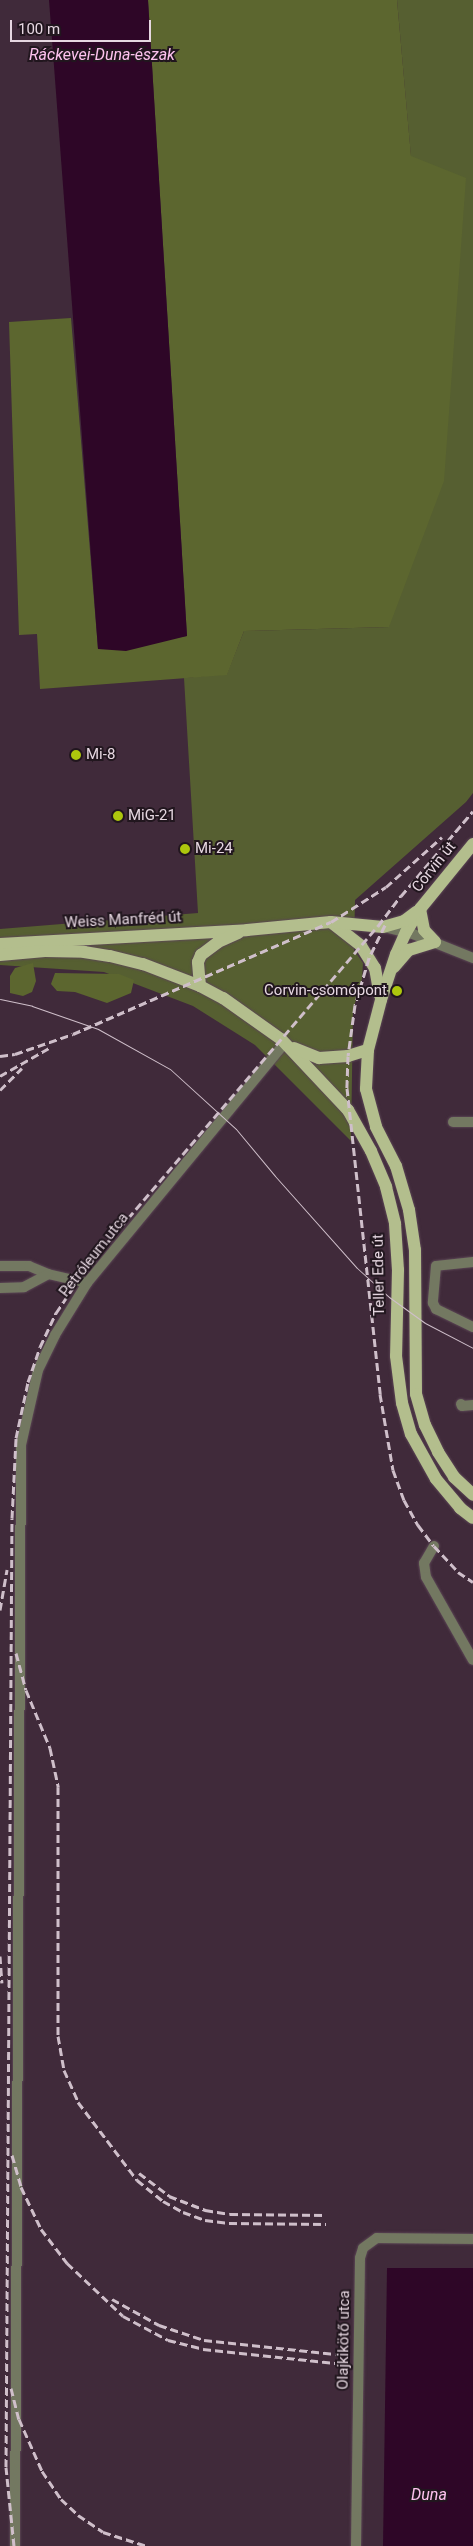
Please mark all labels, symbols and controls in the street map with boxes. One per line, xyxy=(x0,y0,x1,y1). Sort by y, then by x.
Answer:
scale bar xyxy=(12,10,154,42)
text: 100 m xyxy=(18,20,60,38)
water label: Ráckevei-Duna-észak xyxy=(29,45,175,65)
place label: Mi-8 xyxy=(86,746,115,764)
marker: Mi-8 xyxy=(70,749,82,761)
place label: MiG-21 xyxy=(128,807,176,825)
marker: MiG-21 xyxy=(112,810,124,822)
street label: Corvin út xyxy=(408,838,460,896)
place label: Mi-24 xyxy=(195,840,233,858)
marker: Mi-24 xyxy=(179,843,191,855)
street label: Weiss Manfréd út xyxy=(64,908,182,932)
place label: Corvin-csomópont xyxy=(264,982,387,1000)
marker: Corvin-csomópont xyxy=(391,985,403,997)
street label: Petróleum utca xyxy=(56,1209,132,1301)
street label: Teller Ede út xyxy=(369,1234,389,1316)
street label: Olajkikötő utca xyxy=(334,2290,354,2390)
water label: Duna xyxy=(411,2485,447,2505)

